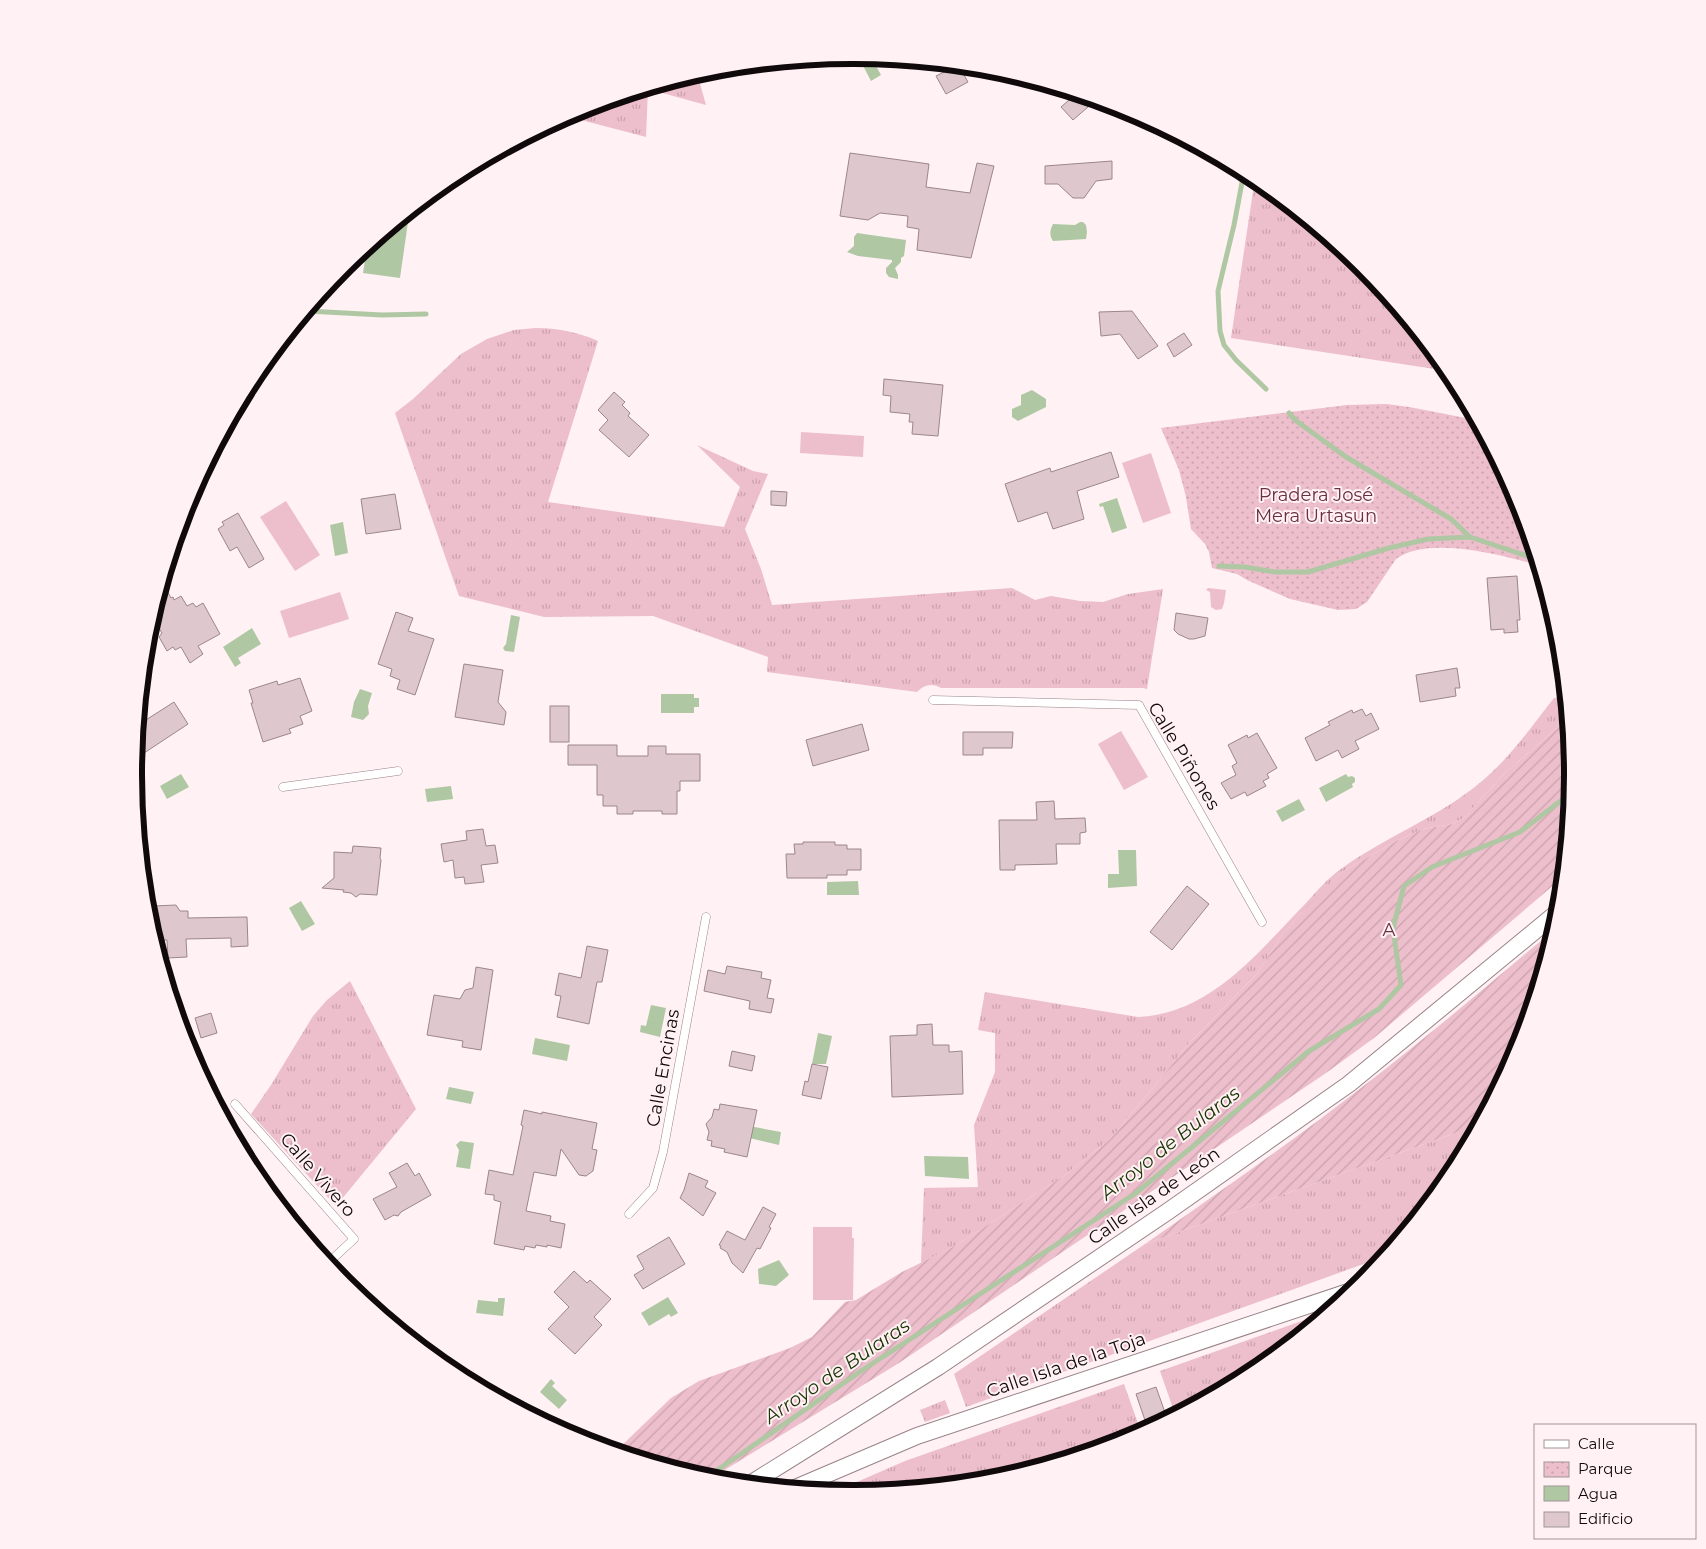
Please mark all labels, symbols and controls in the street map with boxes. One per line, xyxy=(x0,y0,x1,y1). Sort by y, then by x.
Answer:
park label: Pradera José Mera Urtasun xyxy=(1255,484,1377,527)
street label: Calle Piñones xyxy=(1143,698,1225,814)
park label: A xyxy=(1383,919,1396,941)
street label: Calle Encinas xyxy=(642,1007,684,1129)
water label: Arroyo de Bularas xyxy=(1095,1081,1244,1205)
street label: Calle Vivero xyxy=(276,1128,360,1222)
street label: Calle Isla de León xyxy=(1084,1142,1224,1250)
water label: Arroyo de Bularas xyxy=(759,1314,914,1429)
street label: Calle Isla de la Toja xyxy=(983,1327,1149,1403)
legend xyxy=(1534,1424,1696,1539)
text: Calle xyxy=(1578,1434,1615,1453)
text: Parque xyxy=(1578,1459,1633,1478)
text: Agua xyxy=(1578,1484,1618,1503)
text: Edificio xyxy=(1578,1509,1633,1528)

